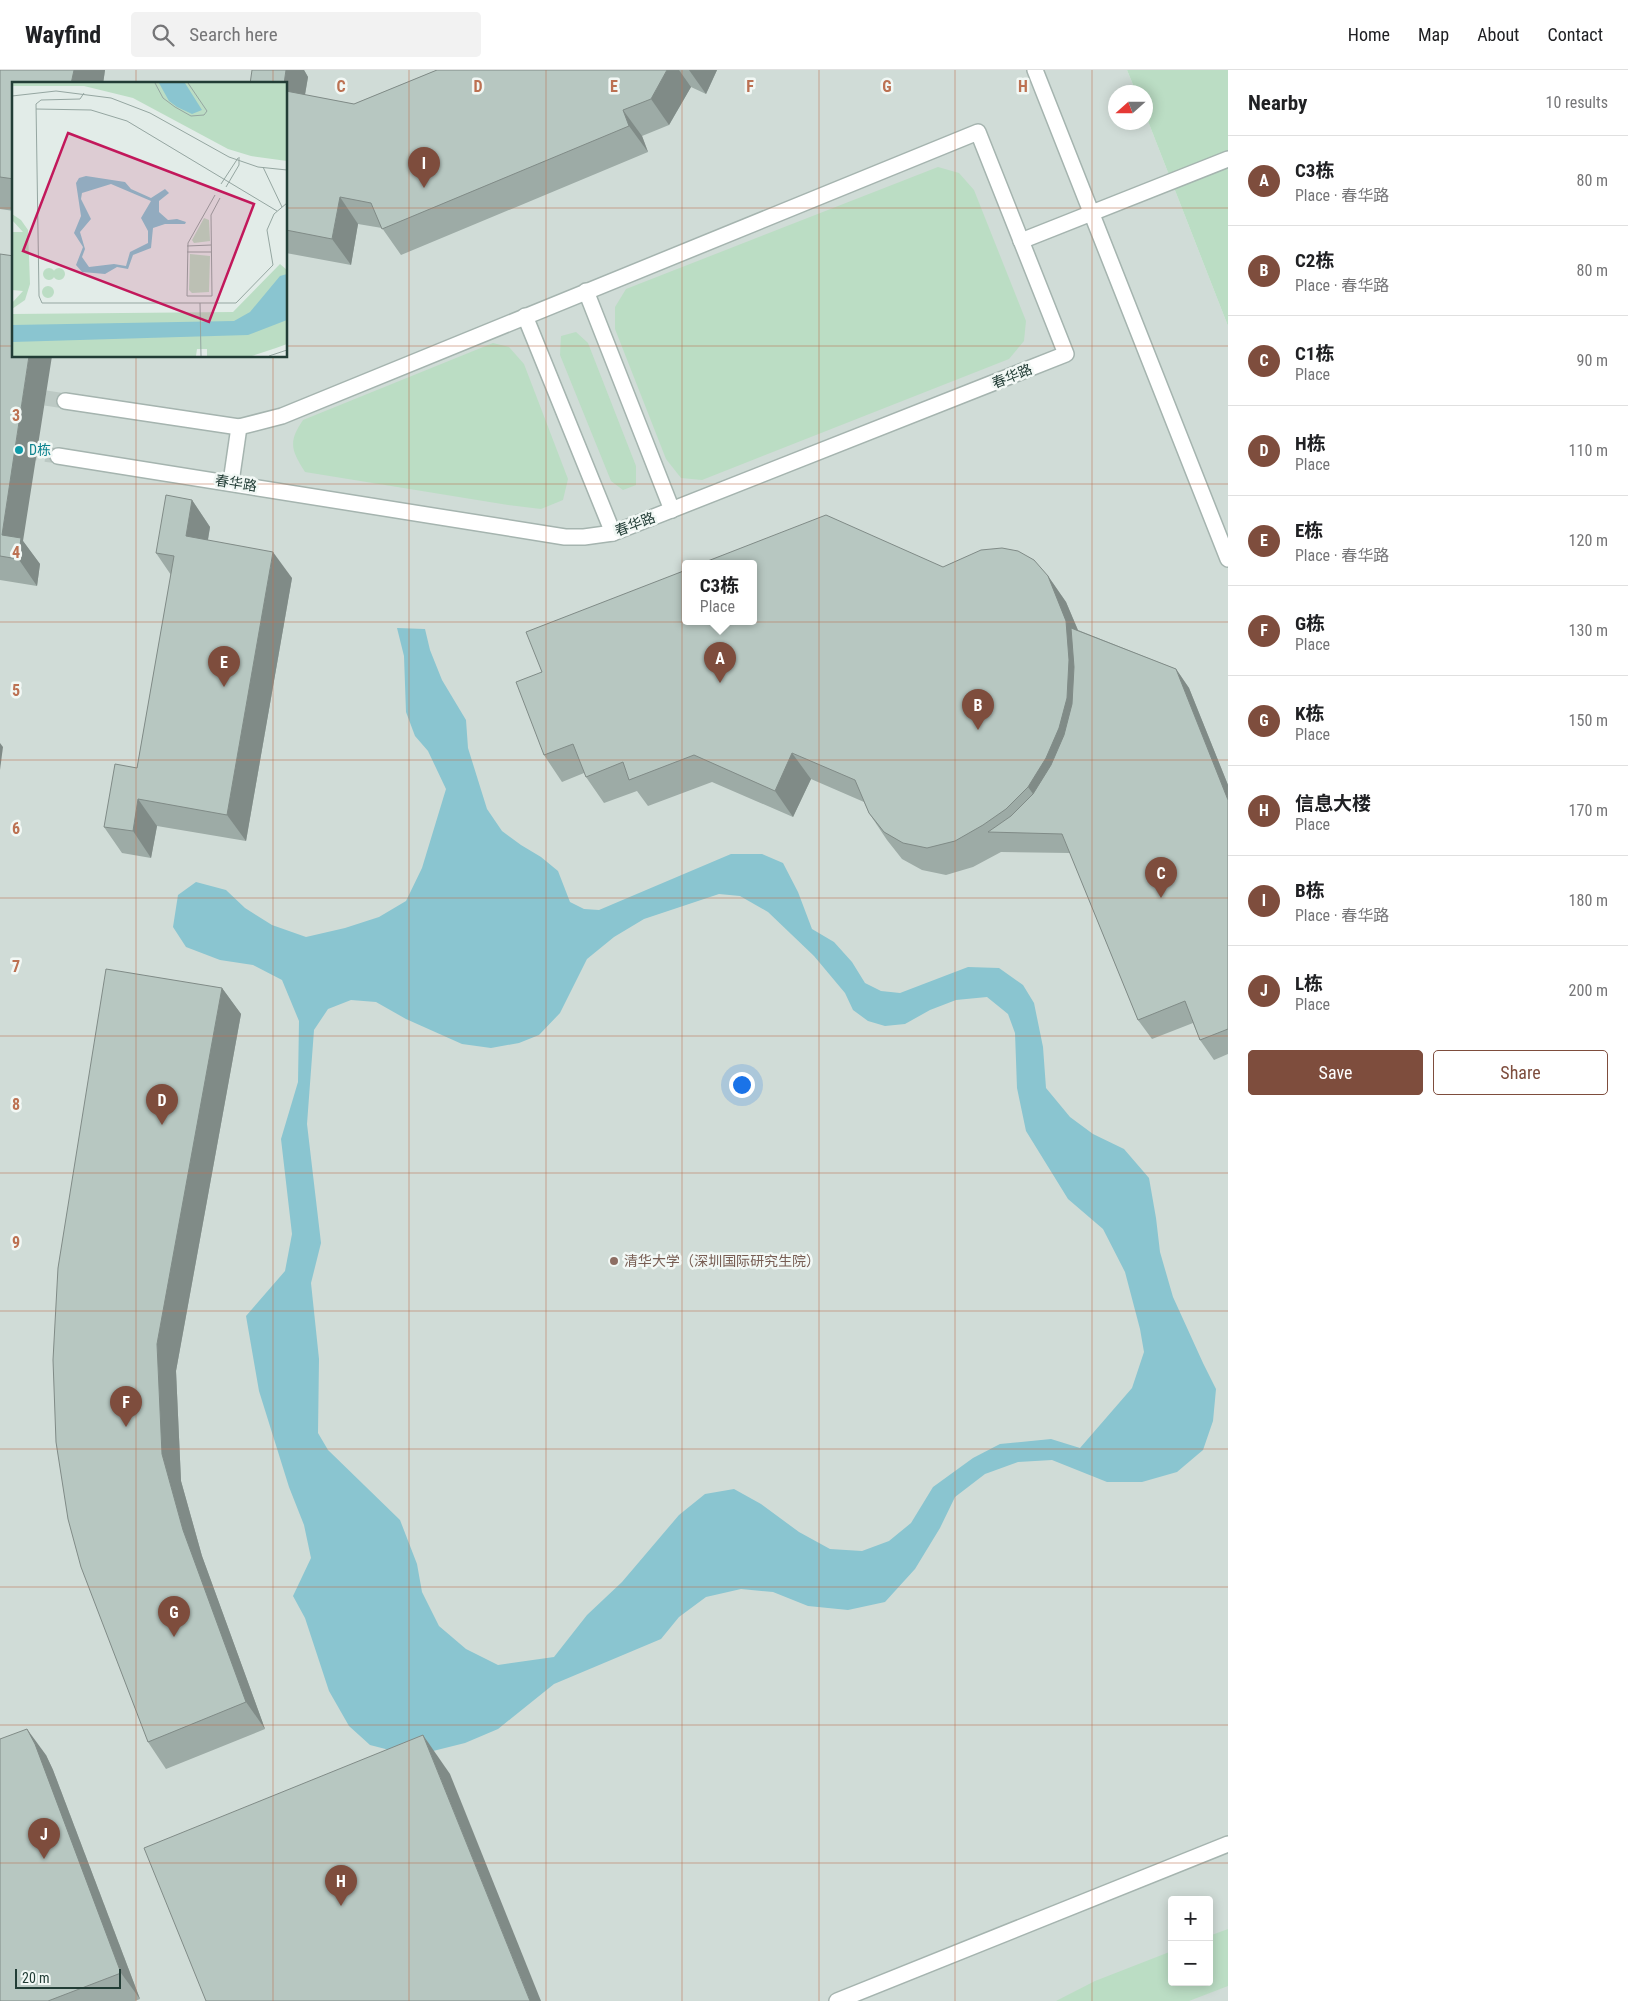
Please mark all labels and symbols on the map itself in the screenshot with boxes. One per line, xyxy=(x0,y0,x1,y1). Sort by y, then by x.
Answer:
text: C xyxy=(336,77,346,96)
text: D xyxy=(473,77,483,96)
text: E xyxy=(610,77,618,96)
text: F xyxy=(746,77,754,96)
text: G xyxy=(882,77,892,96)
text: H xyxy=(1018,77,1028,96)
inset map xyxy=(12,82,288,358)
north arrow xyxy=(1108,85,1153,130)
pin: I xyxy=(408,147,440,188)
street label: 春华路 xyxy=(990,361,1034,391)
text: 3 xyxy=(12,406,20,425)
place label: D栋 xyxy=(29,442,51,458)
marker: D栋 xyxy=(13,444,25,456)
street label: 春华路 xyxy=(214,472,258,494)
street label: 春华路 xyxy=(613,509,657,539)
text: 4 xyxy=(12,543,20,562)
pin: A xyxy=(704,642,736,683)
pin: E xyxy=(208,646,240,687)
text: 5 xyxy=(12,681,20,700)
pin: B xyxy=(962,689,994,730)
text: 6 xyxy=(12,819,20,838)
pin: C xyxy=(1145,857,1177,898)
text: 7 xyxy=(12,957,20,976)
your location xyxy=(729,1072,755,1098)
pin: D xyxy=(146,1084,178,1125)
text: 8 xyxy=(12,1095,20,1114)
text: 9 xyxy=(12,1233,20,1252)
place label: 清华大学（深圳国际研究生院） xyxy=(624,1253,820,1269)
marker: 清华大学（深圳国际研究生院） xyxy=(608,1255,620,1267)
pin: F xyxy=(110,1386,142,1427)
pin: G xyxy=(158,1596,190,1637)
pin: J xyxy=(28,1818,60,1859)
pin: H xyxy=(325,1865,357,1906)
scale bar xyxy=(15,1966,121,1989)

